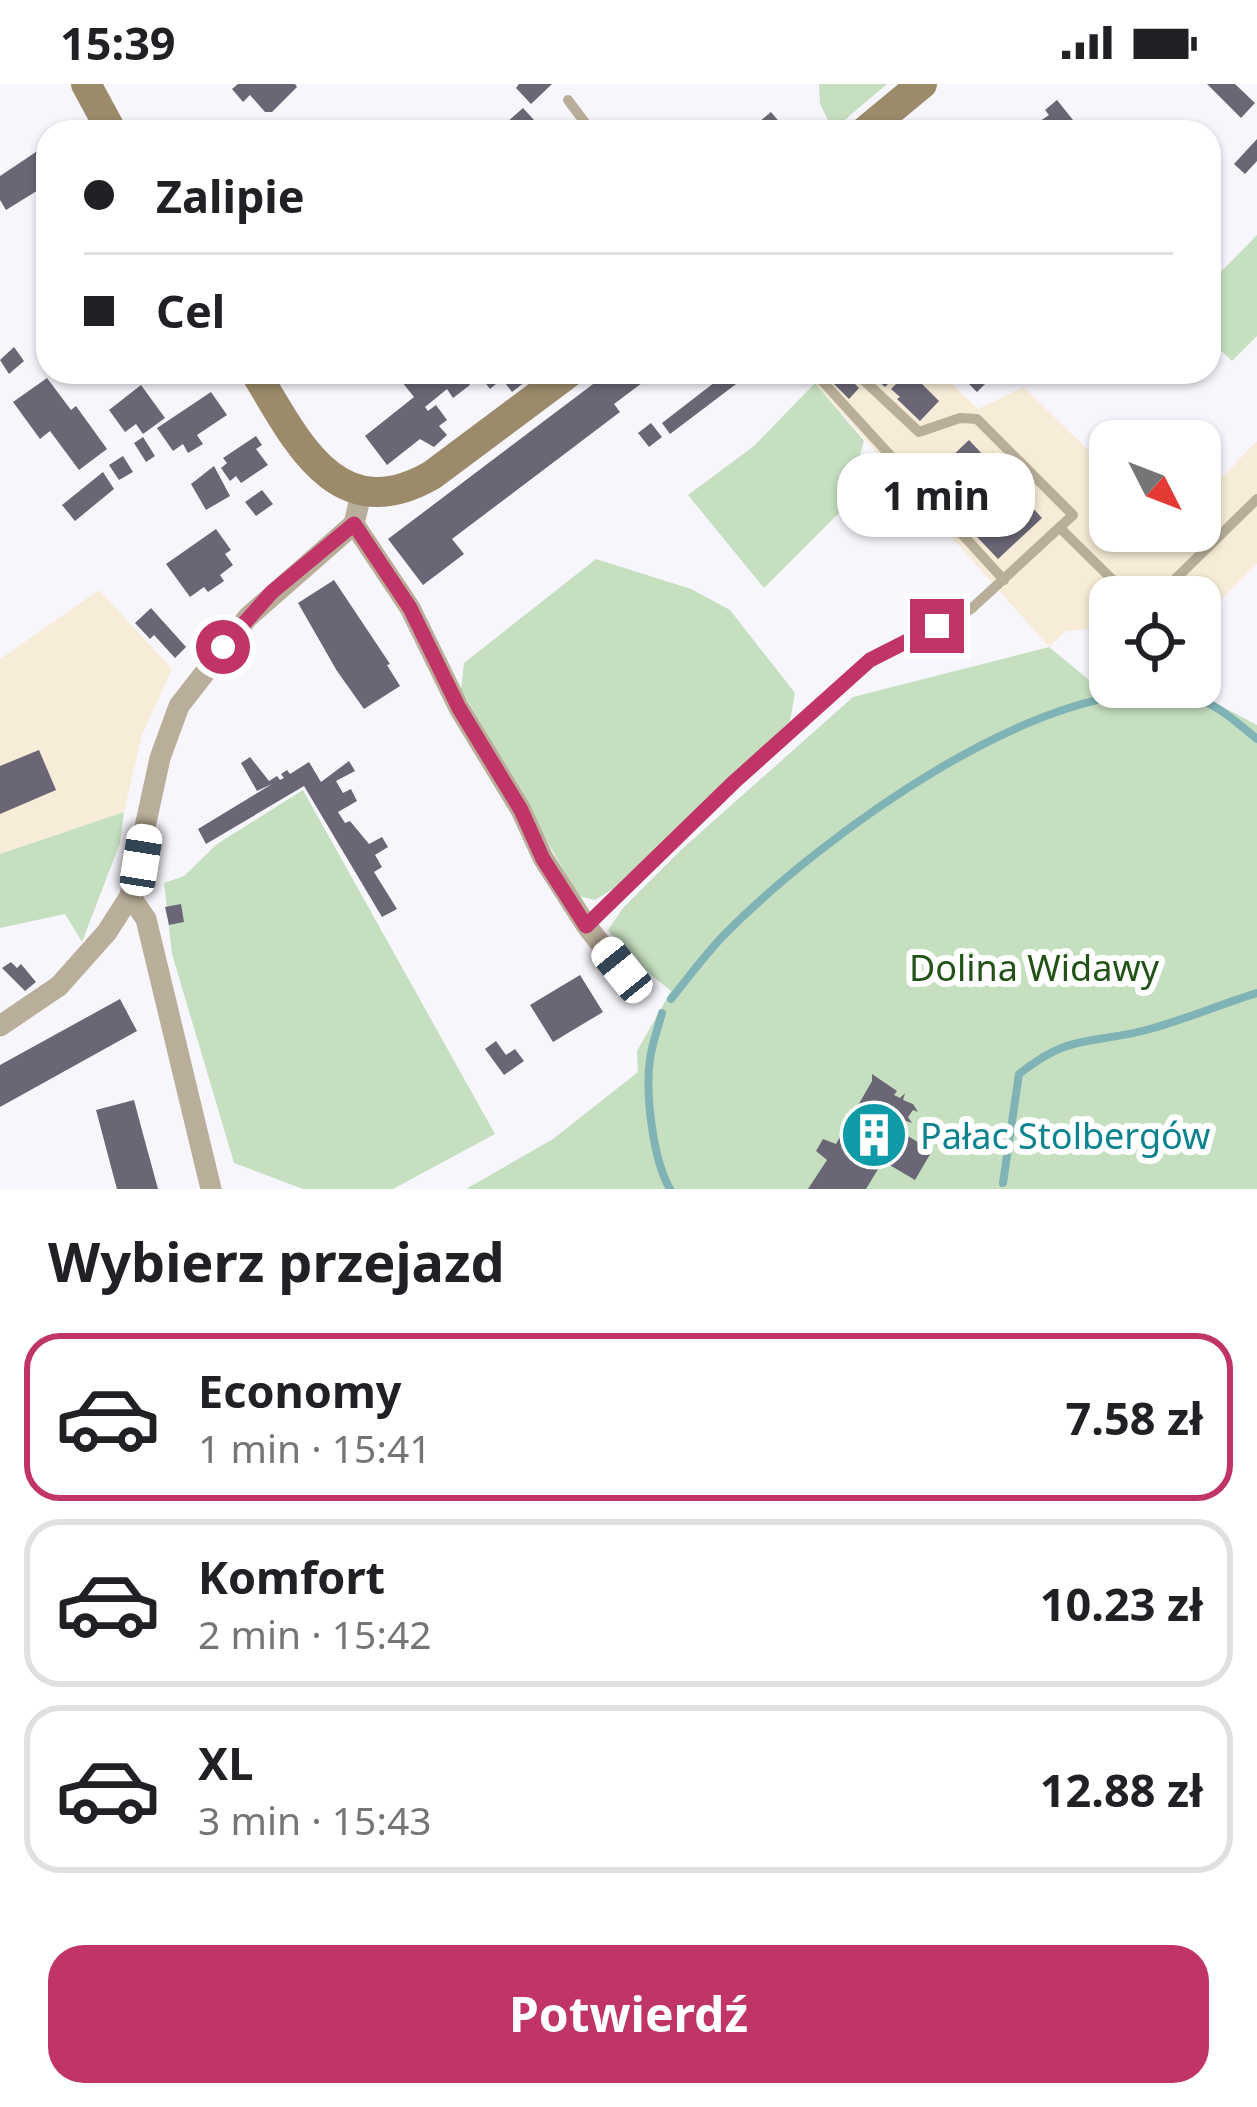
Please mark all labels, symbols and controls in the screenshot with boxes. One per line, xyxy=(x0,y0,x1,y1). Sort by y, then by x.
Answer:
text: 15:39 xyxy=(60,12,176,73)
text: Zalipie xyxy=(156,165,305,226)
text: Cel xyxy=(156,280,225,341)
north arrow xyxy=(1089,420,1221,552)
map controls xyxy=(1089,420,1221,708)
callout: 1 min xyxy=(838,452,1036,536)
text: 1 min xyxy=(882,468,990,521)
button: locate xyxy=(1089,576,1221,708)
route end xyxy=(910,599,964,653)
route start xyxy=(196,620,250,674)
car xyxy=(118,822,164,898)
car xyxy=(585,931,659,1009)
park label: Dolina Widawy xyxy=(909,943,1160,992)
building icon: Pałac Stolbergów xyxy=(839,1100,909,1170)
place label: Pałac Stolbergów xyxy=(920,1111,1210,1160)
text: Wybierz przejazd xyxy=(48,1224,505,1298)
text: Economy xyxy=(198,1360,402,1421)
icon: car xyxy=(54,1363,162,1471)
text: 7.58 zł xyxy=(1066,1387,1203,1448)
text: 1 min · 15:41 xyxy=(198,1421,432,1474)
text: Komfort xyxy=(198,1546,385,1607)
icon: car xyxy=(54,1549,162,1657)
text: 10.23 zł xyxy=(1040,1573,1203,1634)
text: 2 min · 15:42 xyxy=(198,1607,432,1660)
text: XL xyxy=(198,1732,253,1793)
icon: car xyxy=(54,1735,162,1843)
text: 12.88 zł xyxy=(1040,1759,1203,1820)
text: 3 min · 15:43 xyxy=(198,1793,432,1846)
button: Potwierdź xyxy=(48,1945,1209,2083)

